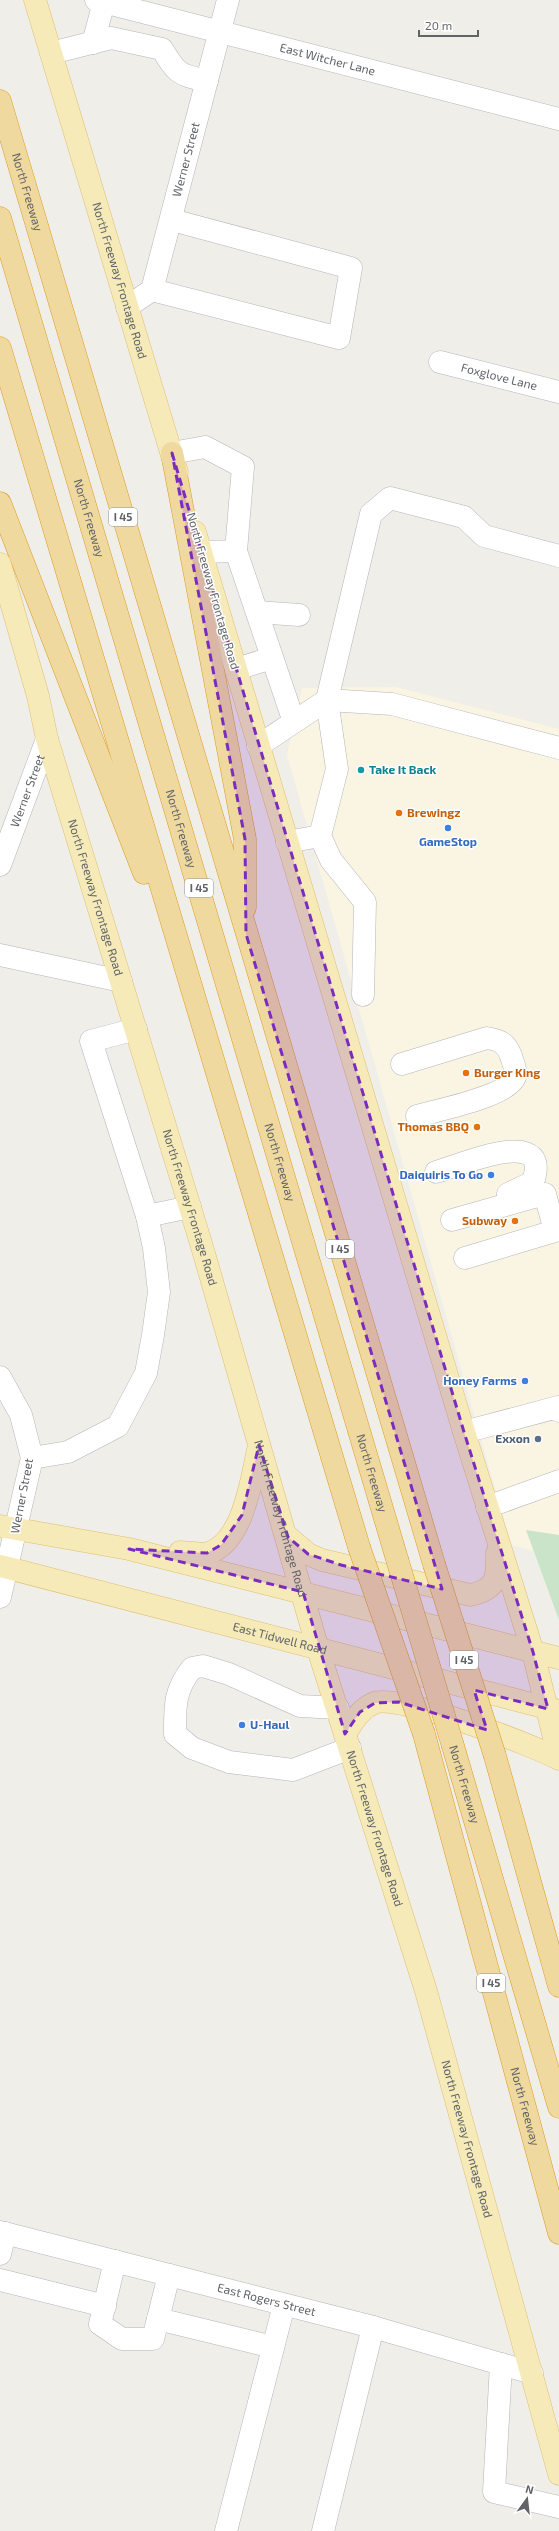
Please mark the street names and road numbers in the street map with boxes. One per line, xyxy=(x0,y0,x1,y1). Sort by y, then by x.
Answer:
street label: East Witcher Lane xyxy=(278,40,377,78)
street label: Werner Street xyxy=(169,120,202,198)
street label: North Freeway xyxy=(10,151,46,233)
street label: North Freeway Frontage Road xyxy=(90,200,151,360)
street label: Foxglove Lane xyxy=(460,360,539,392)
street label: North Freeway xyxy=(72,477,108,559)
road number: I 45 xyxy=(109,508,137,526)
street label: North Freeway Frontage Road xyxy=(185,511,243,671)
street label: Werner Street xyxy=(7,752,47,829)
street label: North Freeway xyxy=(164,788,200,870)
street label: North Freeway Frontage Road xyxy=(66,817,127,977)
road number: I 45 xyxy=(185,879,213,897)
street label: North Freeway xyxy=(262,1121,299,1204)
street label: North Freeway Frontage Road xyxy=(160,1127,221,1287)
road number: I 45 xyxy=(326,1240,354,1258)
street label: North Freeway xyxy=(354,1432,391,1514)
street label: North Freeway Frontage Road xyxy=(252,1438,311,1598)
street label: Werner Street xyxy=(7,1457,35,1535)
street label: East Tidwell Road xyxy=(231,1619,329,1657)
road number: I 45 xyxy=(450,1651,478,1669)
street label: North Freeway xyxy=(447,1743,484,1826)
street label: North Freeway Frontage Road xyxy=(344,1748,407,1908)
road number: I 45 xyxy=(477,1974,505,1992)
street label: North Freeway Frontage Road xyxy=(439,2058,496,2219)
street label: North Freeway xyxy=(508,2065,543,2148)
street label: East Rogers Street xyxy=(216,2280,318,2318)

